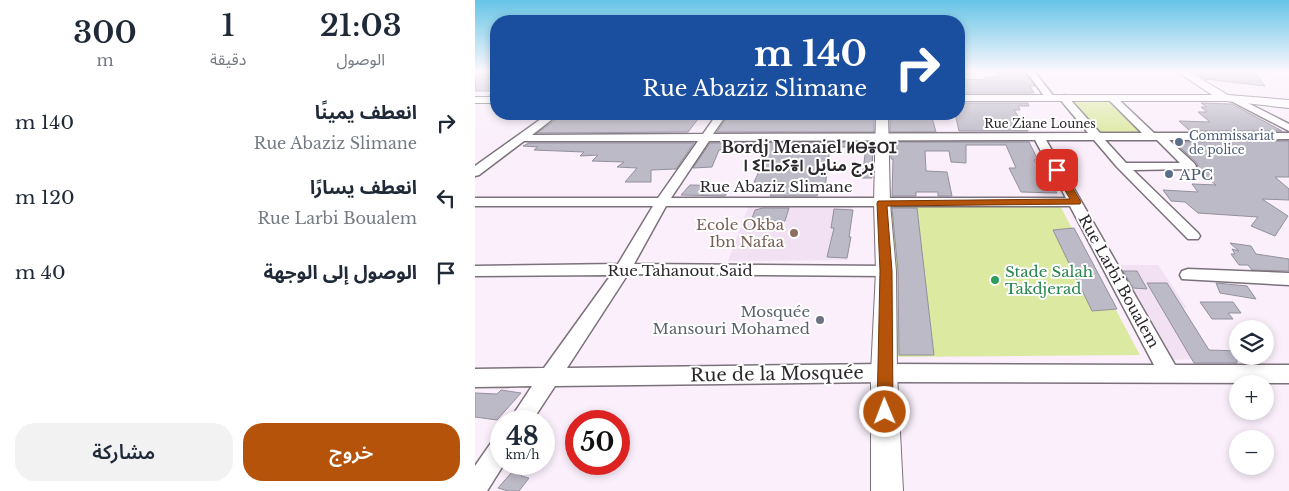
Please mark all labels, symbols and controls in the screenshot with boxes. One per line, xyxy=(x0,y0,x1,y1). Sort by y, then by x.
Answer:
text: 1 xyxy=(222,7,235,44)
text: 21:03 xyxy=(320,7,402,44)
text: 300 xyxy=(73,14,137,51)
text: 140 m xyxy=(754,32,867,75)
icon: right xyxy=(885,35,950,100)
text: دقيقة xyxy=(210,49,246,69)
text: الوصول xyxy=(336,49,385,69)
text: m xyxy=(96,50,114,70)
text: Rue Abaziz Slimane xyxy=(643,75,867,102)
text: انعطف يمينًا xyxy=(315,101,417,124)
icon: right xyxy=(432,109,460,137)
text: 140 m xyxy=(15,111,74,134)
street label: Rue Ziane Lounes xyxy=(984,116,1096,131)
place label: Commissariat de police xyxy=(1189,128,1275,157)
text: Rue Abaziz Slimane xyxy=(254,133,417,153)
marker: Commissariat de police xyxy=(1173,136,1185,148)
district label: Bordj Menaiel ⵍⴱⴻⵔⵊ ⵏ ⵉⵎⵏⴰⵢⴻⵏ برج منايل xyxy=(721,137,897,177)
pin xyxy=(1036,149,1078,191)
icon: arrive xyxy=(1043,156,1071,184)
place label: APC xyxy=(1178,165,1213,184)
marker: APC xyxy=(1163,168,1175,180)
text: انعطف يسارًا xyxy=(310,176,417,199)
street label: Rue Abaziz Slimane xyxy=(699,177,853,196)
icon: left xyxy=(432,184,460,212)
text: 120 m xyxy=(15,186,75,209)
text: Rue Larbi Boualem xyxy=(257,208,417,228)
street label: Rue Larbi Boualem xyxy=(1074,211,1164,351)
place label: Ecole Okba Ibn Nafaa xyxy=(696,215,785,251)
marker: Ecole Okba Ibn Nafaa xyxy=(788,227,800,239)
icon: arrive xyxy=(432,259,460,287)
text: 40 m xyxy=(15,261,66,284)
text: الوصول إلى الوجهة xyxy=(263,261,417,284)
street label: Rue Tahanout Said xyxy=(607,261,753,280)
place label: Stade Salah Takdjerad xyxy=(1005,262,1093,298)
marker: Stade Salah Takdjerad xyxy=(989,274,1001,286)
place label: Mosquée Mansouri Mohamed xyxy=(653,302,810,338)
marker: Mosquée Mansouri Mohamed xyxy=(814,314,826,326)
map controls xyxy=(1229,320,1274,475)
button: layers xyxy=(1229,320,1274,365)
street label: Rue de la Mosquée xyxy=(690,361,864,387)
button: + xyxy=(1229,375,1274,420)
position arrow xyxy=(858,385,910,437)
speed limit sign: 50 xyxy=(565,410,630,475)
text: 48 xyxy=(506,421,539,452)
button: مشاركة xyxy=(15,423,233,481)
button: خروج xyxy=(243,423,460,481)
button: − xyxy=(1229,430,1274,475)
text: km/h xyxy=(505,447,540,462)

